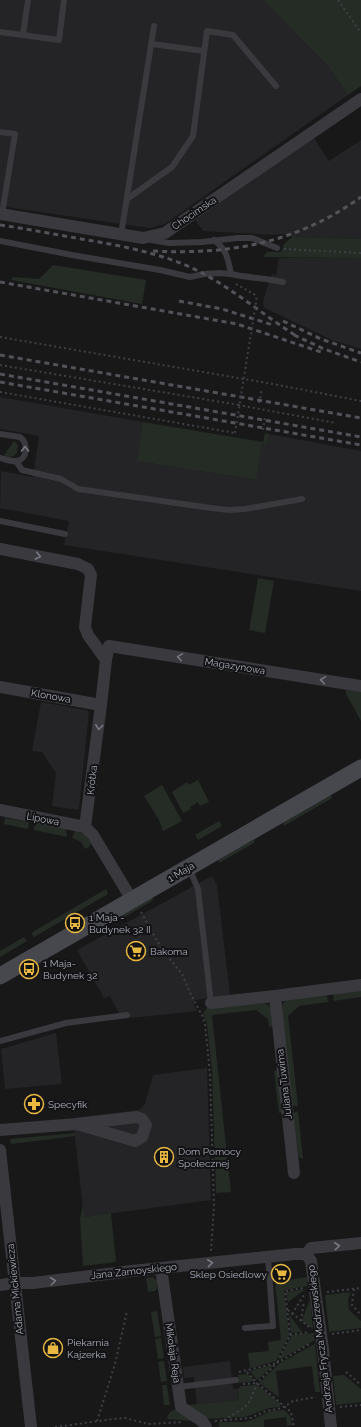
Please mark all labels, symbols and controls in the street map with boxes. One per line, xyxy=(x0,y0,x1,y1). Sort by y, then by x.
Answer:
street label: Chocimska xyxy=(170,194,218,232)
one-way arrow xyxy=(21,445,29,451)
one-way arrow xyxy=(35,552,41,560)
one-way arrow xyxy=(177,653,184,662)
street label: Magazynowa xyxy=(204,656,266,676)
one-way arrow xyxy=(319,676,326,685)
street label: Klonowa xyxy=(30,687,72,705)
one-way arrow xyxy=(94,724,103,730)
street label: Krótka xyxy=(85,765,99,795)
street label: Lipowa xyxy=(26,810,60,828)
street label: 1 Maja xyxy=(166,860,196,884)
bus stop icon: 1 Maja - Budynek 32 II xyxy=(64,912,86,934)
place label: 1 Maja - Budynek 32 II xyxy=(89,912,151,935)
supermarket icon: Bakoma xyxy=(125,940,147,962)
place label: Bakoma xyxy=(150,946,188,957)
bus stop icon: 1 Maja- Budynek 32 xyxy=(18,958,40,980)
place label: 1 Maja- Budynek 32 xyxy=(43,958,97,981)
street label: Juliana Tuwima xyxy=(274,1048,294,1120)
pharmacy icon: Specyfik xyxy=(23,1093,45,1115)
place label: Specyfik xyxy=(48,1099,88,1110)
building icon: Dom Pomocy Społecznej xyxy=(153,1146,175,1168)
place label: Dom Pomocy Społecznej xyxy=(178,1146,241,1169)
one-way arrow xyxy=(334,1241,340,1250)
street label: Adama Mickiewicza xyxy=(5,1243,25,1335)
one-way arrow xyxy=(207,1259,213,1268)
street label: Jana Zamoyskiego xyxy=(91,1261,178,1281)
supermarket icon: Sklep Osiedlowy xyxy=(270,1263,292,1285)
street label: Andrzeja Frycza Modrzewskiego xyxy=(305,1264,335,1414)
place label: Sklep Osiedlowy xyxy=(190,1269,268,1280)
one-way arrow xyxy=(50,1277,56,1286)
street label: Mikołaja Reja xyxy=(163,1322,183,1384)
shop icon: Piekarnia Kajzerka xyxy=(42,1337,64,1359)
place label: Piekarnia Kajzerka xyxy=(67,1337,109,1360)

